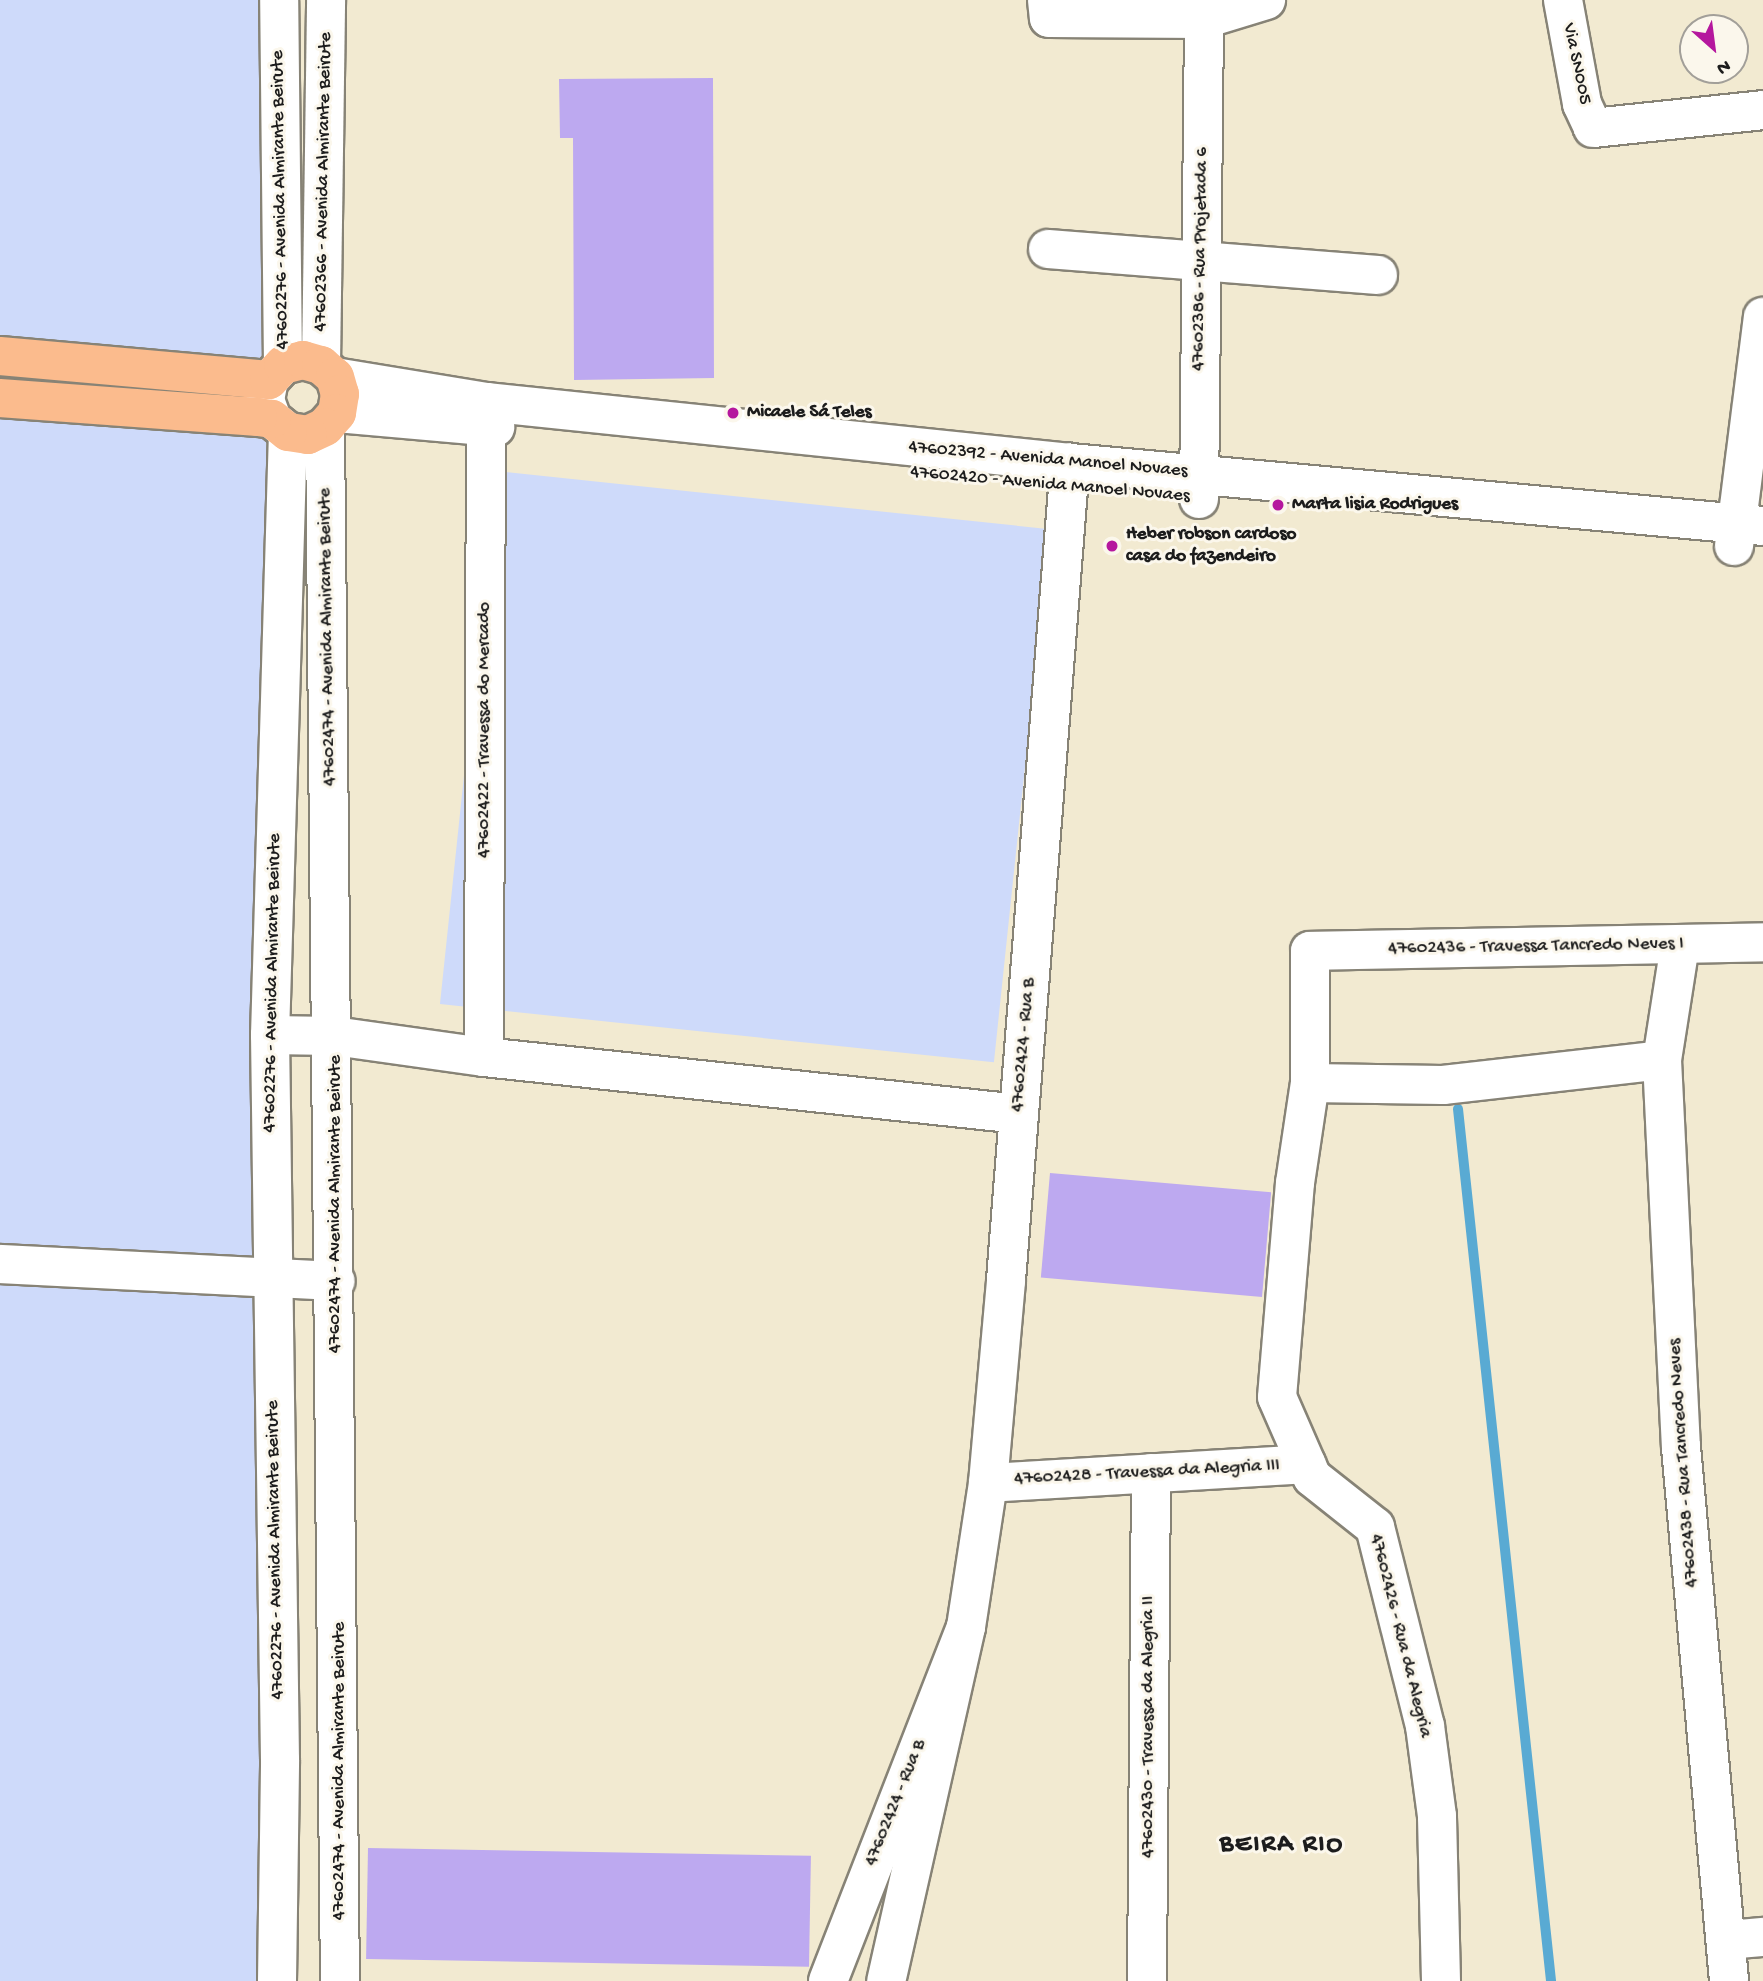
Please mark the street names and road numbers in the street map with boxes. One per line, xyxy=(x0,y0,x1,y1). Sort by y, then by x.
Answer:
street label: Via SN005 xyxy=(1556,21,1596,107)
street label: 47602366 - Avenida Almirante Beirute xyxy=(310,32,338,332)
street label: 47602276 - Avenida Almirante Beirute xyxy=(267,50,295,350)
street label: 47602386 - Rua Projetada 6 xyxy=(1188,147,1214,371)
street label: 47602392 - Avenida Manoel Novaes xyxy=(907,436,1189,484)
street label: 47602420 - Avenida Manoel Novaes xyxy=(909,461,1191,509)
street label: 47602474 - Avenida Almirante Beirute xyxy=(314,488,342,786)
street label: 47602422 - Travessa do Mercado xyxy=(474,602,496,858)
street label: 47602276 - Avenida Almirante Beirute xyxy=(259,833,287,1133)
street label: 47602436 - Travessa Tancredo Neves I xyxy=(1388,933,1684,961)
street label: 47602424 - Rua B xyxy=(1007,977,1041,1113)
street label: 47602474 - Avenida Almirante Beirute xyxy=(325,1055,347,1353)
street label: 47602438 - Rua Tancredo Neves xyxy=(1664,1338,1704,1588)
street label: 47602276 - Avenida Almirante Beirute xyxy=(262,1400,290,1700)
street label: 47602428 - Travessa da Alegria III xyxy=(1014,1455,1280,1491)
street label: 47602426 - Rua da Alegria xyxy=(1364,1532,1436,1740)
street label: 47602430 - Travessa da Alegria II xyxy=(1138,1596,1160,1858)
street label: 47602474 - Avenida Almirante Beirute xyxy=(329,1622,351,1920)
street label: 47602424 - Rua B xyxy=(860,1736,932,1870)

